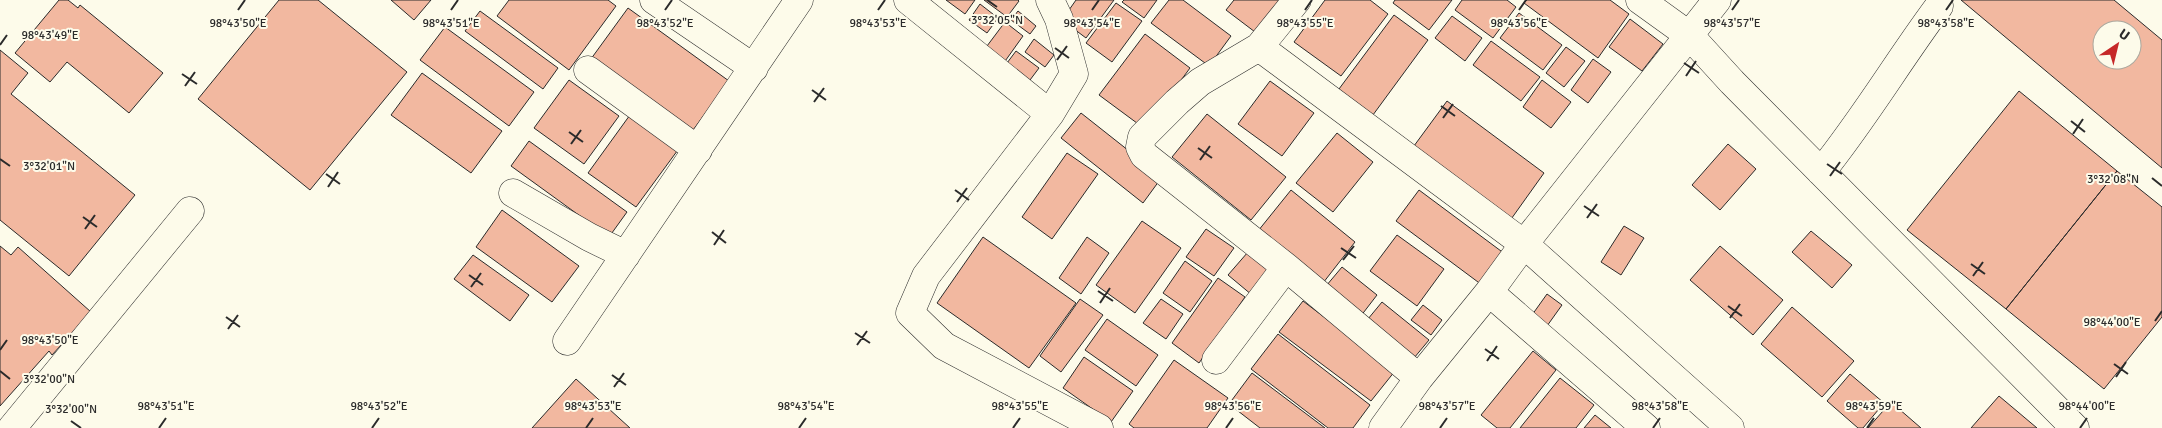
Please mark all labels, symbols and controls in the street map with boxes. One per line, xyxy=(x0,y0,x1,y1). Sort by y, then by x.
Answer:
text: 3°32'05"N xyxy=(971,13,1023,28)
text: 98°43'50"E xyxy=(209,16,267,31)
text: 98°43'51"E xyxy=(422,16,480,31)
text: 98°43'52"E xyxy=(636,16,694,31)
text: 98°43'53"E xyxy=(849,16,907,31)
text: 98°43'54"E xyxy=(1063,16,1121,31)
text: 98°43'55"E xyxy=(1276,16,1334,31)
text: 98°43'56"E xyxy=(1490,16,1548,31)
text: 98°43'57"E xyxy=(1703,16,1761,31)
text: 98°43'58"E xyxy=(1917,16,1975,31)
north arrow xyxy=(2092,20,2142,70)
text: U xyxy=(2115,25,2133,44)
text: 98°43'49"E xyxy=(21,28,79,43)
text: 3°32'01"N xyxy=(23,159,75,174)
text: 3°32'08"N xyxy=(2087,172,2139,187)
text: 98°44'00"E xyxy=(2083,315,2141,330)
text: 98°43'50"E xyxy=(21,333,79,348)
text: 3°32'00"N xyxy=(23,372,75,387)
text: 98°43'51"E xyxy=(137,399,195,414)
text: 98°43'52"E xyxy=(350,399,408,414)
text: 98°43'53"E xyxy=(564,399,622,414)
text: 98°43'54"E xyxy=(777,399,835,414)
text: 98°43'55"E xyxy=(991,399,1049,414)
text: 98°43'56"E xyxy=(1204,399,1262,414)
text: 98°43'57"E xyxy=(1418,399,1476,414)
text: 98°43'58"E xyxy=(1631,399,1689,414)
text: 98°43'59"E xyxy=(1845,399,1903,414)
text: 98°44'00"E xyxy=(2058,399,2116,414)
text: 3°32'00"N xyxy=(45,402,97,417)

